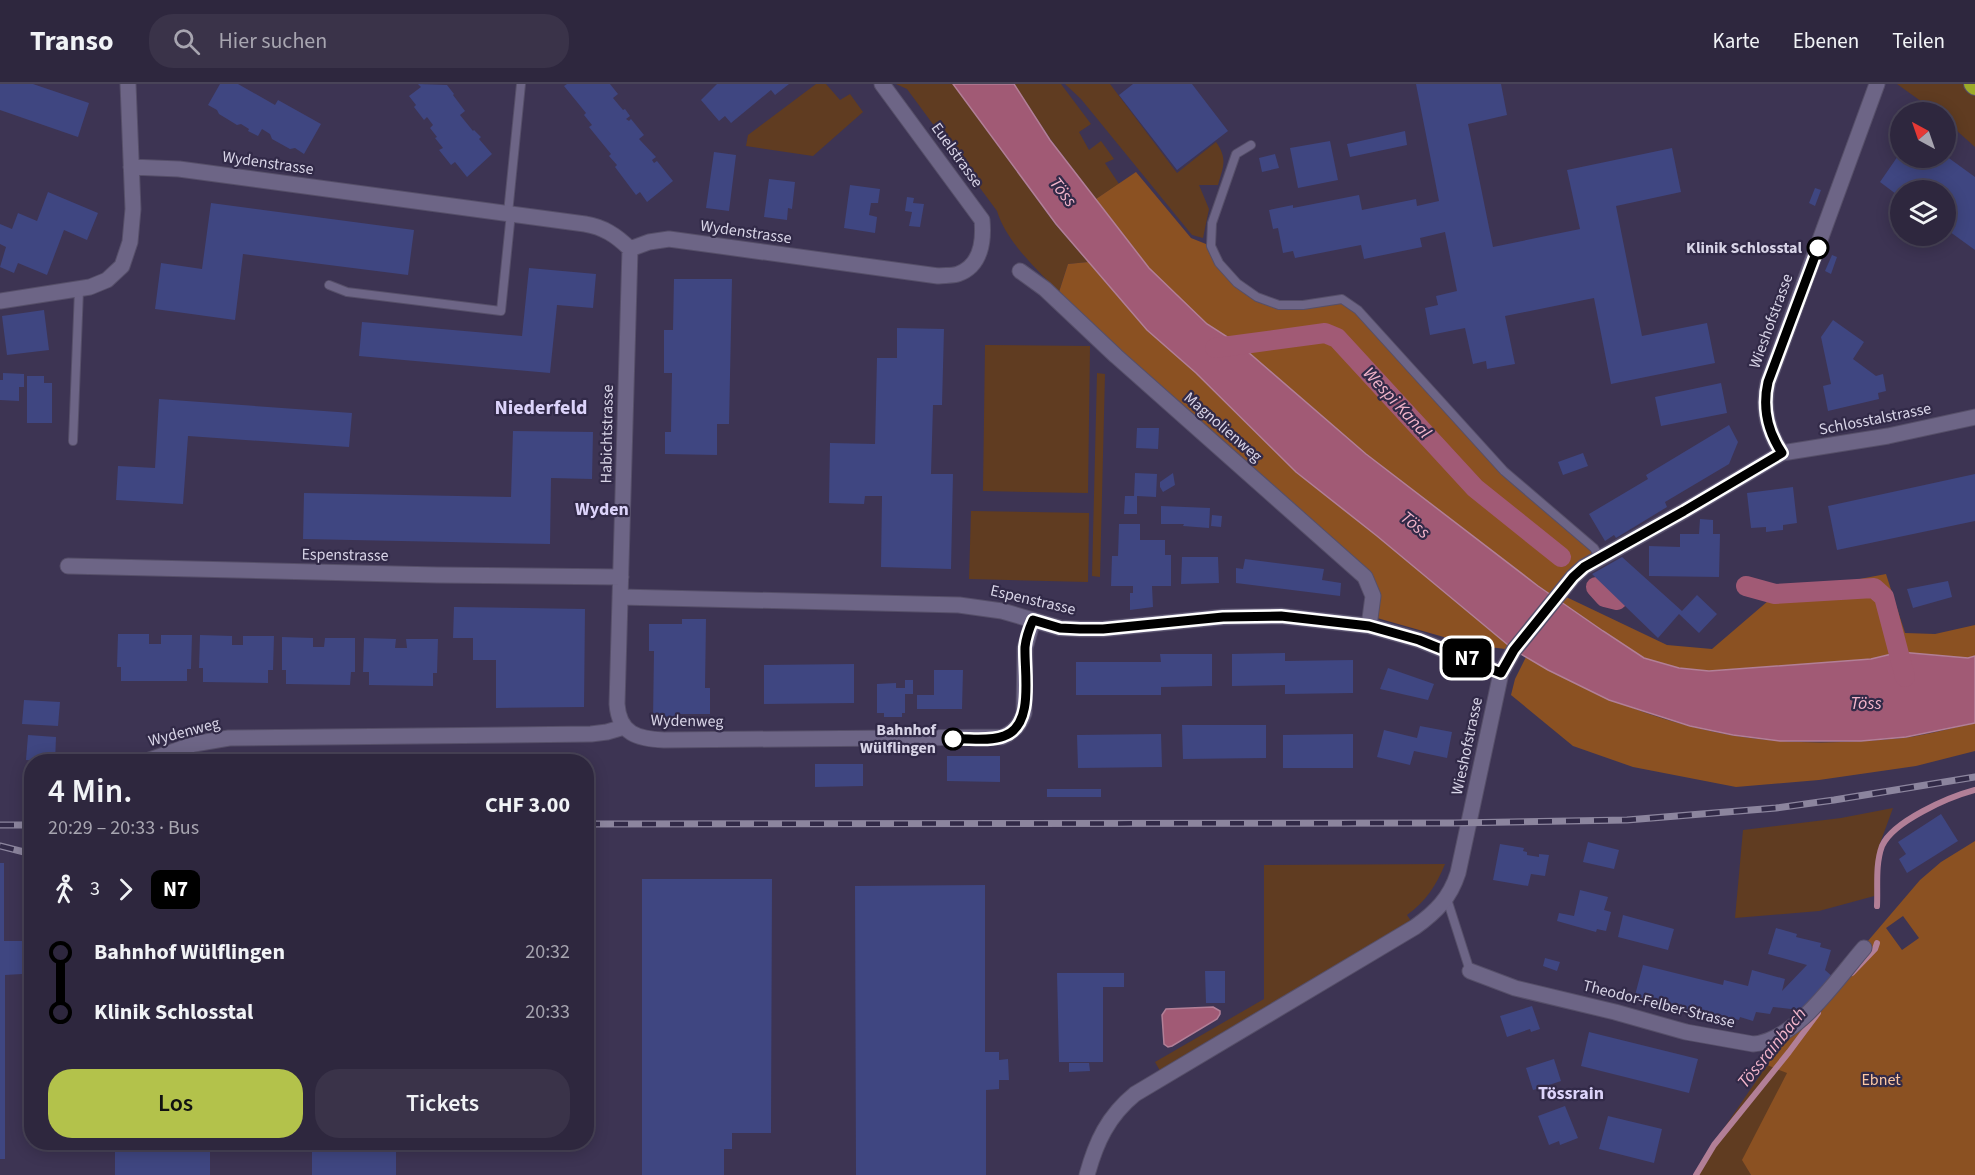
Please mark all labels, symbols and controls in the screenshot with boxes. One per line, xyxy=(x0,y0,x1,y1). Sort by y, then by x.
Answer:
search box xyxy=(149,14,569,68)
text: Transo xyxy=(30,21,113,61)
icon: search xyxy=(170,25,203,58)
text: Hier suchen xyxy=(218,25,327,57)
text: Karte xyxy=(1713,26,1760,56)
text: Ebenen xyxy=(1793,26,1859,56)
text: Teilen xyxy=(1892,26,1945,56)
north arrow xyxy=(1890,102,1956,168)
map controls xyxy=(1890,102,1956,246)
street label: Euelstrasse xyxy=(926,118,988,192)
street label: Wydenstrasse xyxy=(221,146,315,180)
water label: Töss xyxy=(1043,172,1083,212)
button: layers xyxy=(1890,180,1956,246)
street label: Wydenstrasse xyxy=(699,215,793,249)
place label: Klinik Schlosstal xyxy=(1686,237,1802,259)
marker: Klinik Schlosstal xyxy=(1807,237,1829,259)
street label: Wieshofstrasse xyxy=(1744,270,1798,372)
water label: Wespi Kanal xyxy=(1357,362,1437,445)
street label: Habichtstrasse xyxy=(595,384,619,484)
street label: Magnolienweg xyxy=(1179,387,1267,467)
district label: Niederfeld xyxy=(494,394,588,422)
street label: Schlosstalstrasse xyxy=(1817,397,1933,441)
district label: Wyden xyxy=(575,497,629,522)
water label: Töss xyxy=(1395,505,1435,545)
street label: Espenstrasse xyxy=(301,543,389,567)
street label: Espenstrasse xyxy=(988,579,1078,621)
line badge: N7 xyxy=(1440,638,1494,678)
text: N7 xyxy=(1454,643,1480,673)
water label: Töss xyxy=(1850,691,1882,716)
street label: Wieshofstrasse xyxy=(1446,695,1488,797)
street label: Wydenweg xyxy=(650,709,724,733)
street label: Wydenweg xyxy=(146,712,222,752)
place label: Bahnhof Wülflingen xyxy=(860,719,937,759)
marker: Bahnhof Wülflingen xyxy=(942,728,964,750)
text: 4 Min. xyxy=(48,768,132,815)
text: CHF 3.00 xyxy=(485,789,570,821)
text: 20:29 – 20:33 · Bus xyxy=(48,814,199,842)
icon: walk xyxy=(48,873,81,906)
icon: forward xyxy=(109,873,142,906)
text: N7 xyxy=(163,874,188,904)
text: 3 xyxy=(90,875,100,903)
text: Bahnhof Wülflingen xyxy=(94,936,285,968)
text: 20:32 xyxy=(525,938,570,966)
street label: Theodor-Felber-Strasse xyxy=(1581,974,1737,1034)
text: Klinik Schlosstal xyxy=(94,996,253,1028)
text: 20:33 xyxy=(525,998,570,1026)
water label: Tössrainbach xyxy=(1732,1002,1812,1094)
button: Los xyxy=(48,1069,303,1138)
button: Tickets xyxy=(315,1069,570,1138)
park label: Ebnet xyxy=(1861,1069,1901,1091)
district label: Tössrain xyxy=(1538,1081,1604,1106)

